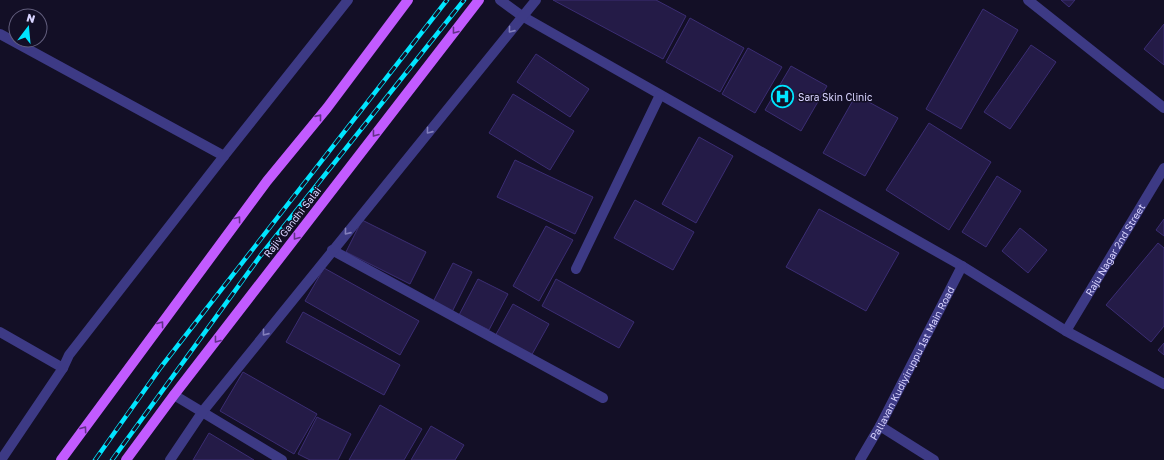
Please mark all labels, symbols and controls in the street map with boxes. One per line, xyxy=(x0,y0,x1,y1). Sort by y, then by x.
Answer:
north arrow xyxy=(8,8,48,48)
text: N xyxy=(25,11,37,25)
one-way arrow xyxy=(508,25,515,32)
one-way arrow xyxy=(452,26,459,33)
hospital icon: Sara Skin Clinic xyxy=(770,84,796,110)
place label: Sara Skin Clinic xyxy=(798,91,873,103)
one-way arrow xyxy=(314,115,321,122)
one-way arrow xyxy=(426,126,433,133)
one-way arrow xyxy=(373,129,380,136)
street label: Rajiv Gandhi Salai xyxy=(261,185,323,259)
street label: Raju Nagar 2nd Street xyxy=(1083,201,1147,298)
one-way arrow xyxy=(233,217,240,224)
one-way arrow xyxy=(345,227,352,235)
one-way arrow xyxy=(294,232,301,239)
street label: Pallavan Kudiyiruppu 1st Main Road xyxy=(867,284,957,442)
one-way arrow xyxy=(156,321,164,328)
one-way arrow xyxy=(263,329,270,336)
one-way arrow xyxy=(214,335,221,342)
one-way arrow xyxy=(79,426,86,433)

